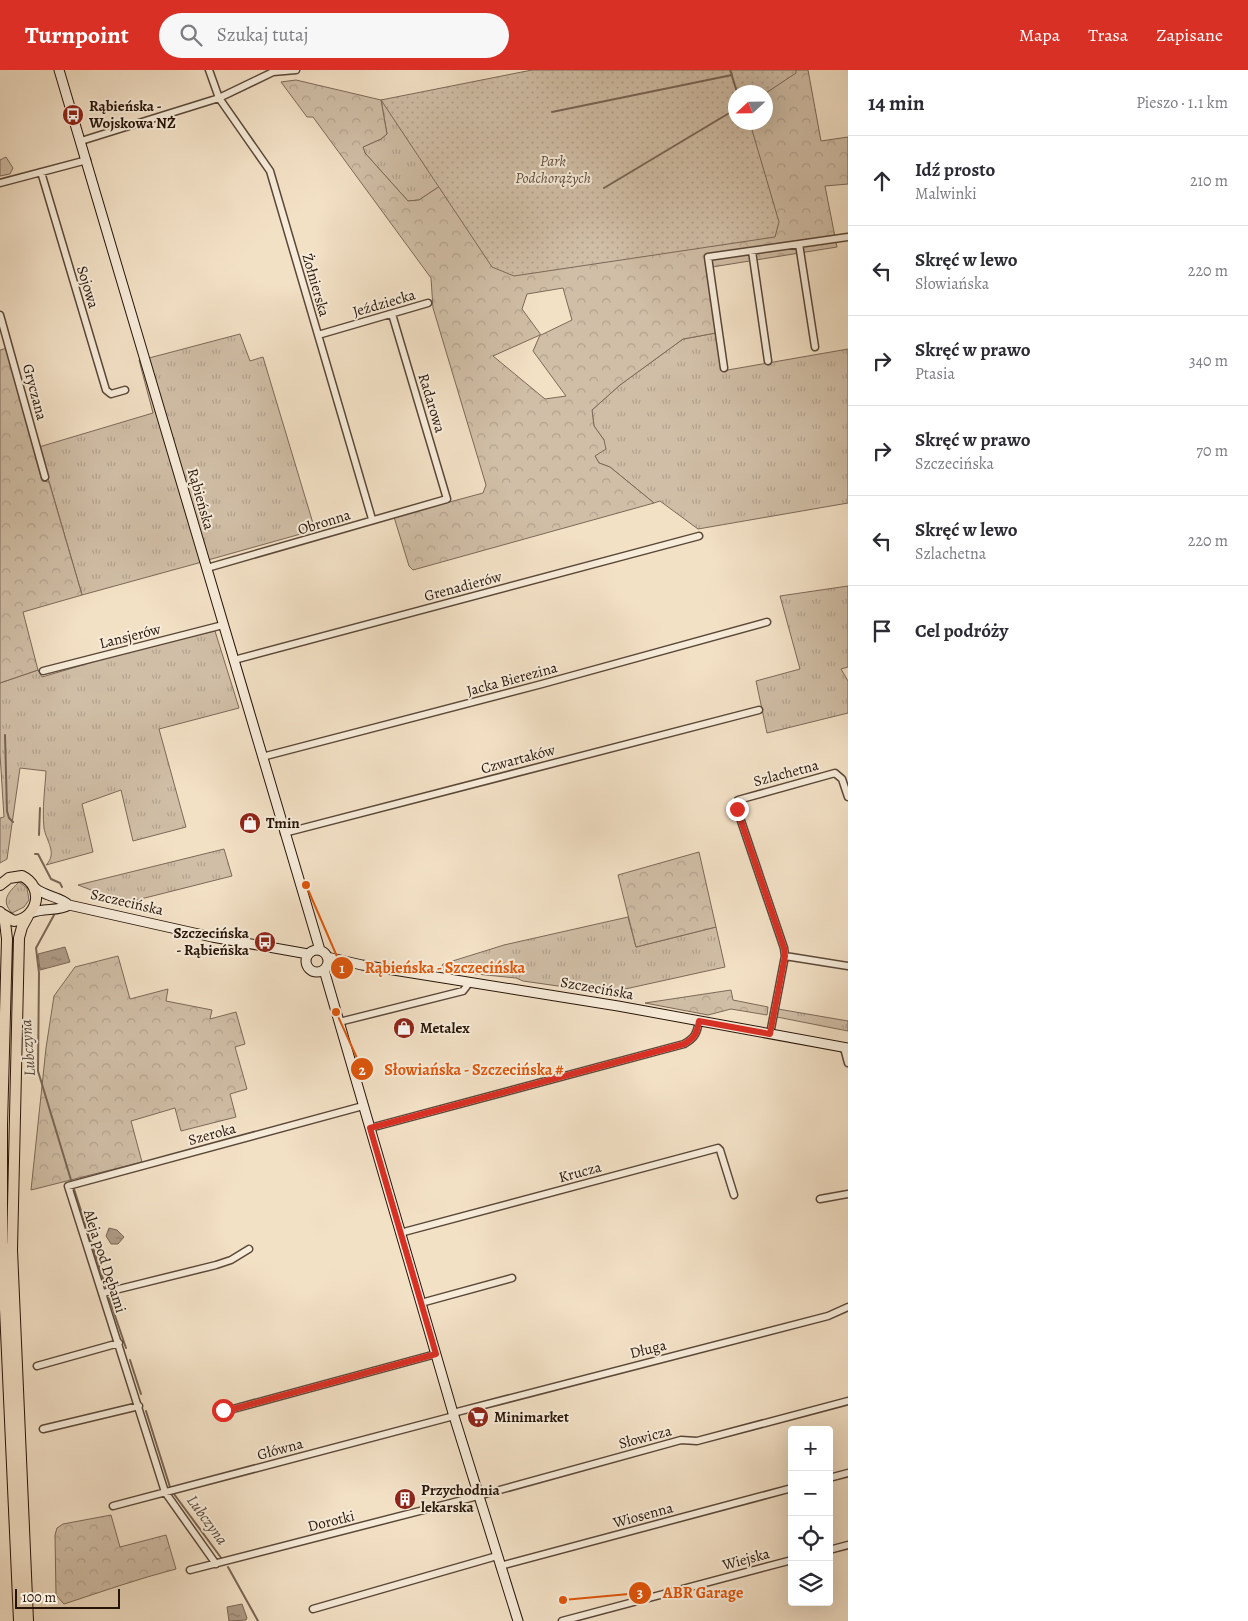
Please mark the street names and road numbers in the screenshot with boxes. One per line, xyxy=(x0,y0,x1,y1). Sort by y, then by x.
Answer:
street label: Żołnierska xyxy=(297,251,335,319)
street label: Sojowa xyxy=(72,263,104,311)
street label: Jeździecka xyxy=(350,285,418,321)
street label: Gryczana xyxy=(18,362,52,422)
street label: Radarowa xyxy=(414,371,450,435)
street label: Rąbieńska xyxy=(183,466,219,532)
street label: Obronna xyxy=(295,504,353,540)
street label: Grenadierów xyxy=(422,566,504,606)
street label: Lansjerów xyxy=(97,619,163,653)
street label: Jacka Bierezina xyxy=(464,657,560,701)
street label: Czwartaków xyxy=(479,739,558,778)
street label: Szlachetna xyxy=(751,755,821,791)
street label: Szczecińska xyxy=(89,884,165,920)
street label: Szczecińska xyxy=(559,972,635,1004)
street label: Szeroka xyxy=(186,1118,238,1150)
street label: Krucza xyxy=(556,1157,604,1187)
street label: Aleja pod Dębami xyxy=(79,1206,131,1315)
street label: Długa xyxy=(628,1335,668,1363)
street label: Słowicza xyxy=(616,1420,674,1454)
street label: Główna xyxy=(255,1433,305,1465)
street label: Wiosenna xyxy=(610,1497,675,1533)
street label: Dorotki xyxy=(305,1506,357,1536)
street label: Wiejska xyxy=(719,1543,772,1575)

